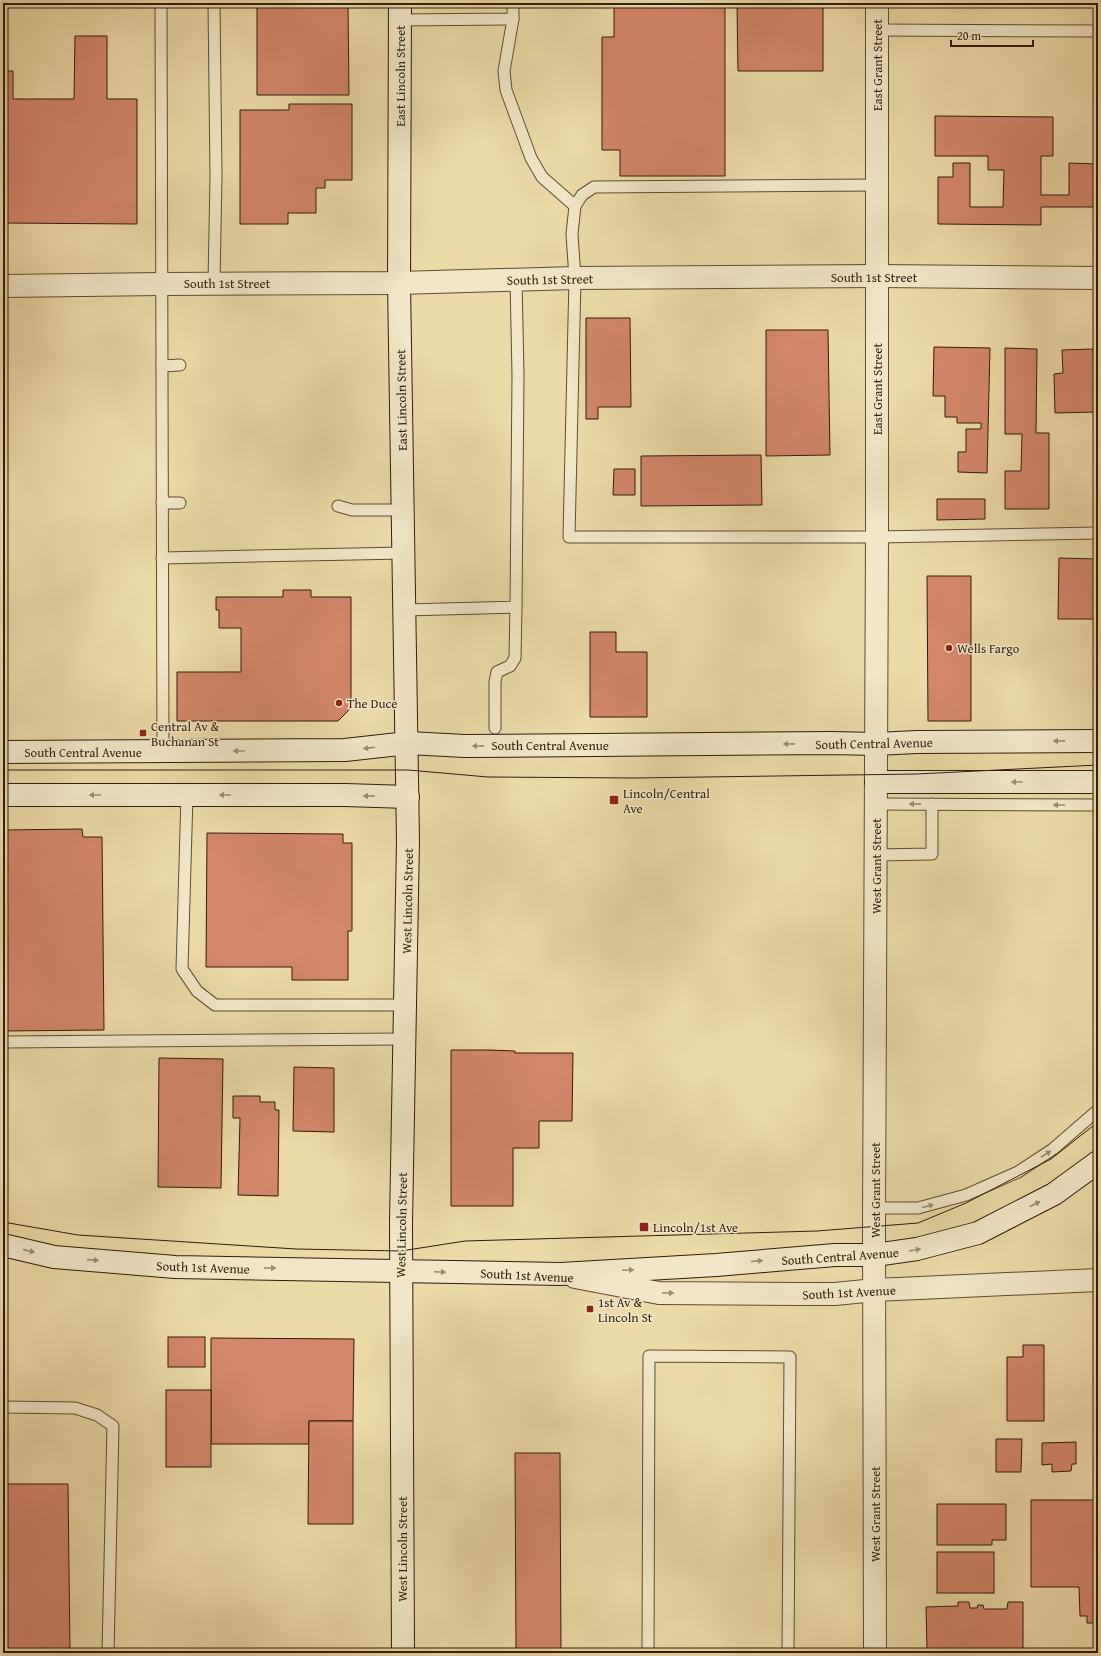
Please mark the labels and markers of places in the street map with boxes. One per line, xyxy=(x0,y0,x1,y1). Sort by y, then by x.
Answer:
place label: Wells Fargo xyxy=(957,639,1020,658)
marker: Wells Fargo xyxy=(944,643,954,653)
place label: The Duce xyxy=(347,694,397,713)
marker: The Duce xyxy=(334,698,344,708)
place label: Central Av & Buchanan St xyxy=(151,717,220,751)
marker: Central Av & Buchanan St xyxy=(138,728,148,738)
place label: Lincoln/Central Ave xyxy=(623,784,710,818)
marker: Lincoln/Central Ave xyxy=(608,794,620,806)
place label: Lincoln/1st Ave xyxy=(653,1218,738,1237)
marker: Lincoln/1st Ave xyxy=(638,1221,650,1233)
place label: 1st Av & Lincoln St xyxy=(598,1293,653,1327)
marker: 1st Av & Lincoln St xyxy=(585,1304,595,1314)

